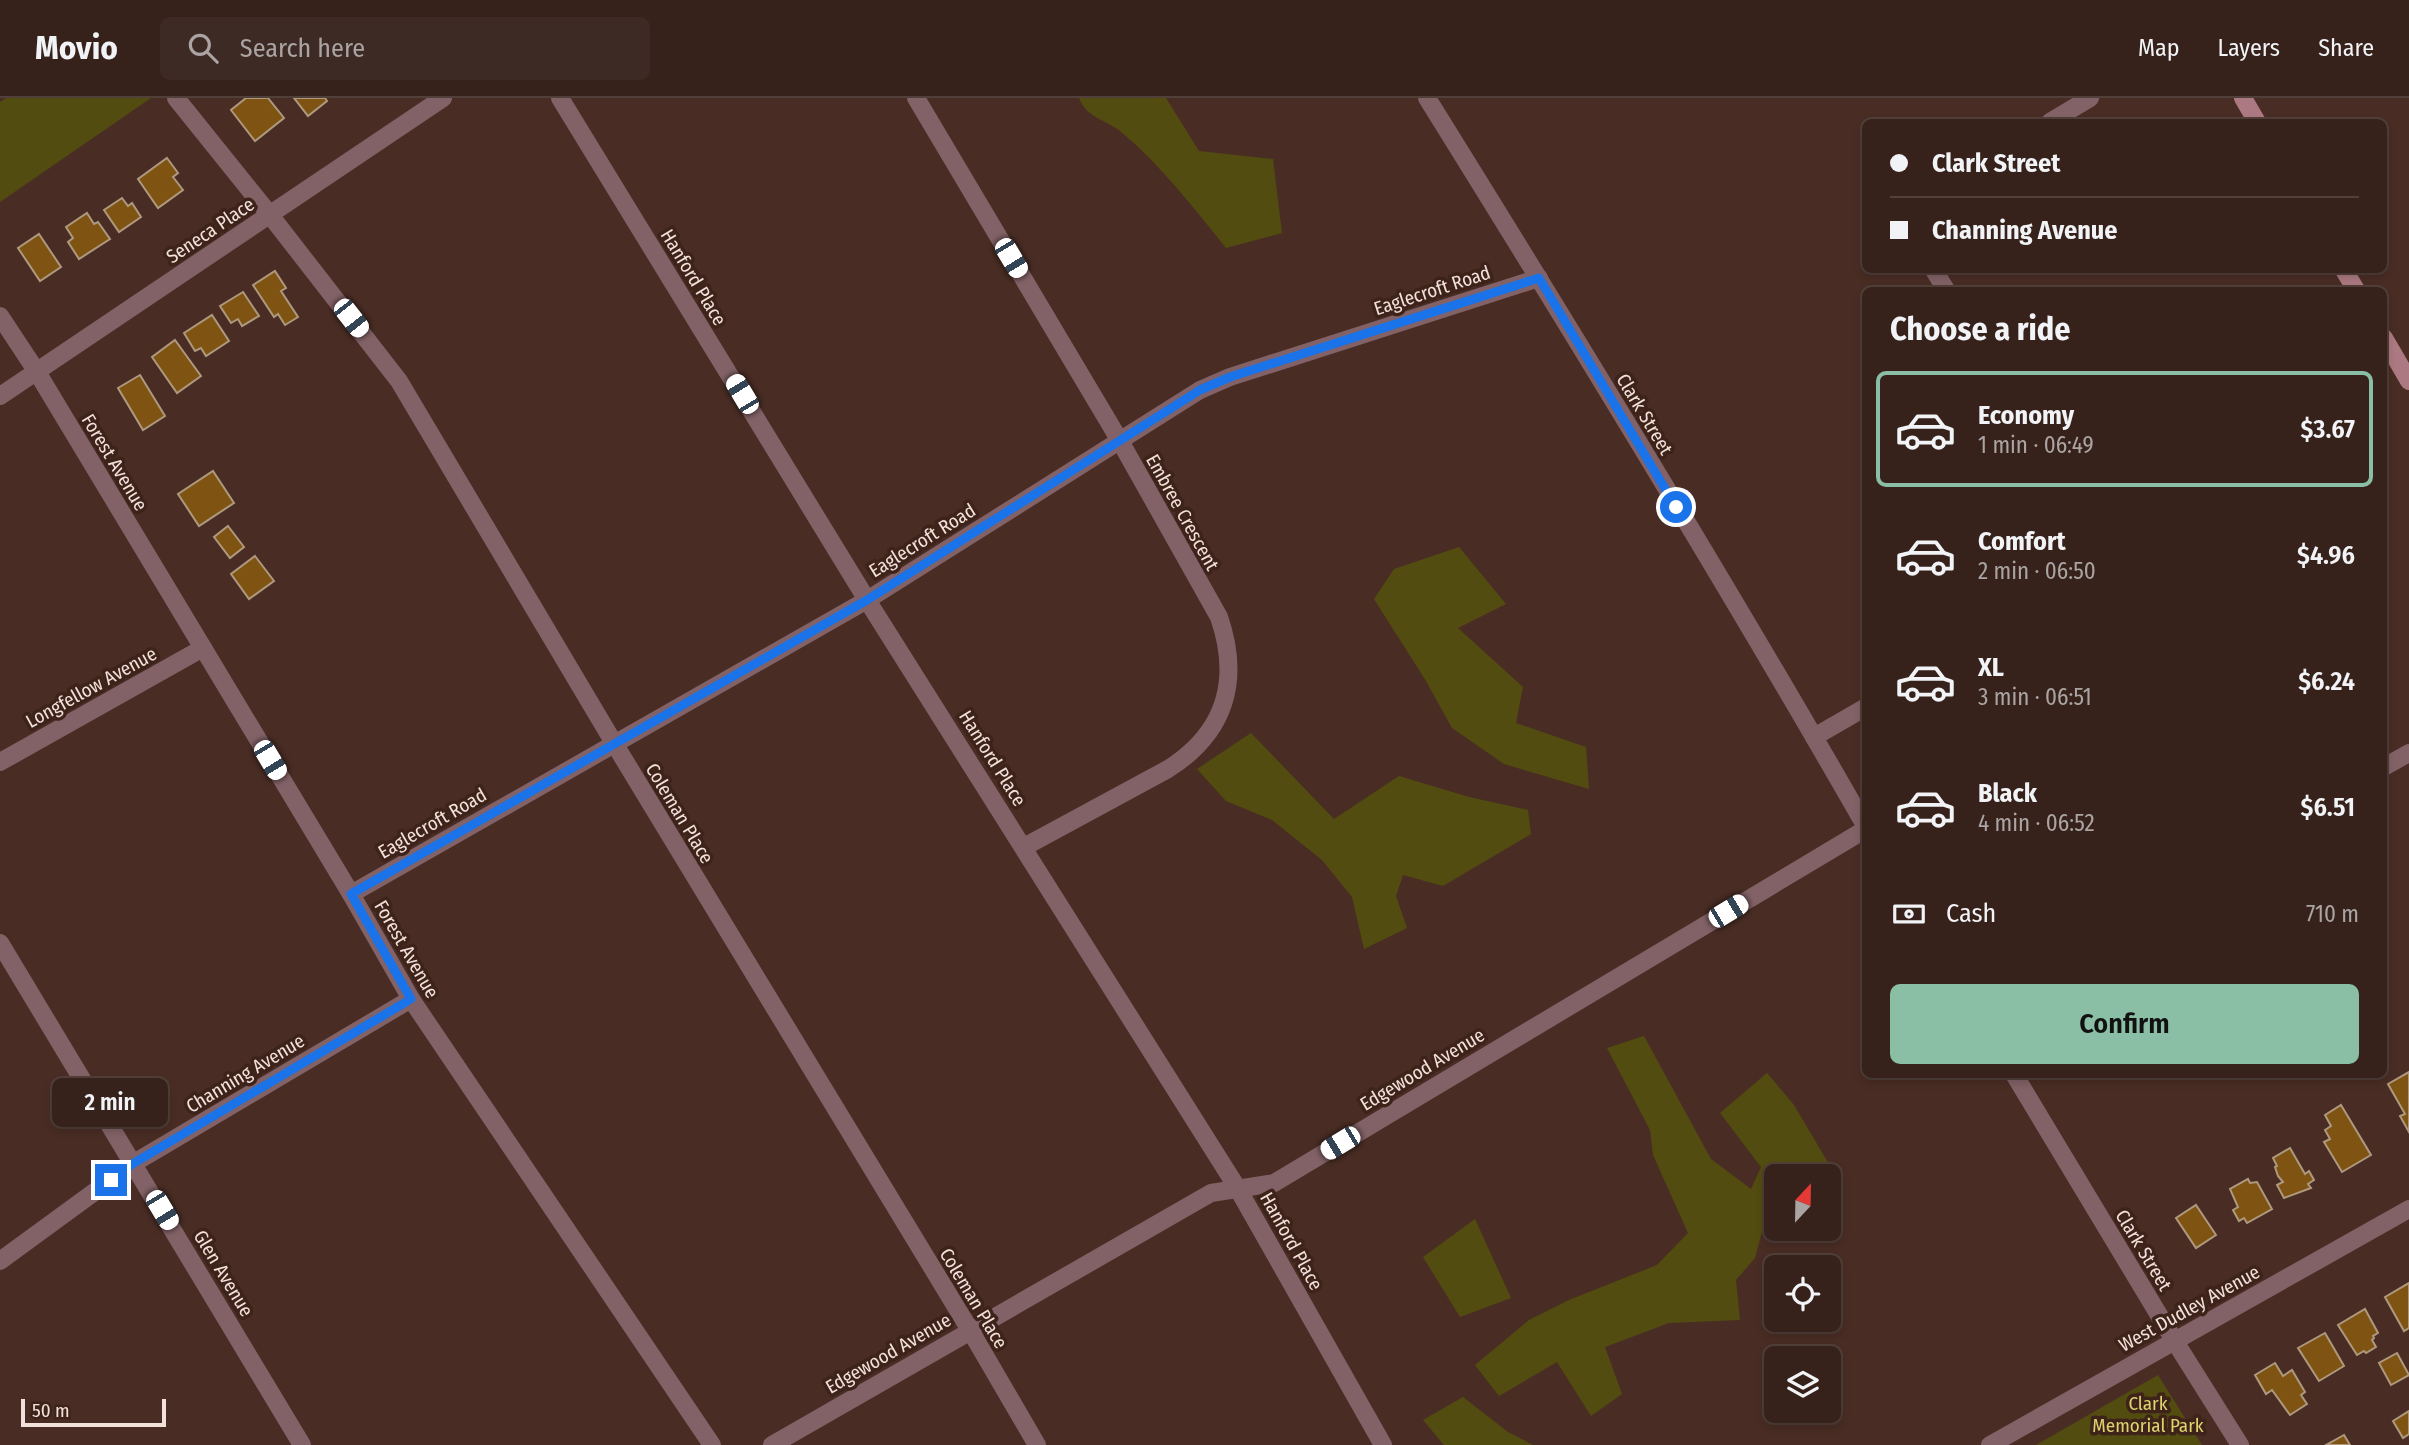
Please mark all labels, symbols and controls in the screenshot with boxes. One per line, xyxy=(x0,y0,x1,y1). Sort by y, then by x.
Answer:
search box xyxy=(160,17,650,80)
text: Movio xyxy=(35,28,118,68)
icon: search xyxy=(184,29,222,67)
text: Search here xyxy=(240,33,365,64)
text: Map xyxy=(2138,34,2180,62)
text: Layers xyxy=(2218,34,2280,62)
text: Share xyxy=(2318,34,2374,62)
text: Clark Street xyxy=(1932,148,2060,179)
street label: Seneca Place xyxy=(162,193,259,268)
text: Channing Avenue xyxy=(1932,215,2117,246)
street label: Hanford Place xyxy=(656,225,731,330)
car xyxy=(992,235,1031,281)
street label: Eaglecroft Road xyxy=(1371,261,1493,320)
car xyxy=(330,295,373,341)
text: Choose a ride xyxy=(1890,310,2071,348)
street label: Clark Street xyxy=(1611,370,1678,460)
car xyxy=(723,371,762,417)
icon: car xyxy=(1894,398,1957,461)
text: Economy xyxy=(1978,400,2074,431)
street label: Forest Avenue xyxy=(77,410,153,515)
text: $3.67 xyxy=(2301,414,2355,445)
text: 1 min · 06:49 xyxy=(1978,431,2094,459)
street label: Embree Crescent xyxy=(1141,450,1224,575)
route start xyxy=(1660,491,1692,523)
street label: Eaglecroft Road xyxy=(865,499,980,582)
icon: car xyxy=(1894,524,1957,587)
text: Comfort xyxy=(1978,526,2066,557)
text: $4.96 xyxy=(2297,540,2355,571)
text: 2 min · 06:50 xyxy=(1978,557,2096,585)
street label: Longfellow Avenue xyxy=(22,642,161,733)
icon: car xyxy=(1894,650,1957,713)
text: XL xyxy=(1978,652,2004,683)
text: $6.24 xyxy=(2298,666,2355,697)
text: 3 min · 06:51 xyxy=(1978,683,2092,711)
street label: Hanford Place xyxy=(954,706,1031,810)
car xyxy=(251,737,290,783)
street label: Coleman Place xyxy=(641,759,719,868)
icon: car xyxy=(1894,776,1957,839)
text: Black xyxy=(1978,778,2037,809)
street label: Eaglecroft Road xyxy=(374,783,490,864)
text: $6.51 xyxy=(2301,792,2355,823)
text: 4 min · 06:52 xyxy=(1978,809,2095,837)
car xyxy=(1705,891,1752,931)
icon: cash xyxy=(1890,895,1928,933)
street label: Forest Avenue xyxy=(369,896,444,1002)
text: Cash xyxy=(1946,898,1996,929)
text: 710 m xyxy=(2306,900,2359,928)
button: Confirm xyxy=(1890,984,2359,1064)
street label: Edgewood Avenue xyxy=(1356,1023,1489,1116)
street label: Channing Avenue xyxy=(182,1029,309,1118)
callout: 2 min xyxy=(53,1079,169,1128)
text: 2 min xyxy=(84,1088,136,1116)
car xyxy=(1317,1123,1364,1163)
route end xyxy=(95,1164,127,1196)
north arrow xyxy=(1764,1164,1841,1241)
map controls xyxy=(1764,1164,1841,1423)
car xyxy=(143,1187,182,1233)
street label: Hanford Place xyxy=(1255,1188,1328,1294)
street label: Clark Street xyxy=(2110,1206,2177,1296)
street label: Glen Avenue xyxy=(189,1226,258,1321)
street label: Coleman Place xyxy=(935,1244,1013,1353)
button: locate xyxy=(1764,1255,1841,1332)
street label: West Dudley Avenue xyxy=(2115,1260,2264,1357)
street label: Edgewood Avenue xyxy=(821,1308,955,1399)
button: layers xyxy=(1764,1346,1841,1423)
park label: Clark Memorial Park xyxy=(2092,1392,2204,1437)
scale bar xyxy=(21,1396,166,1428)
text: 50 m xyxy=(32,1399,70,1422)

